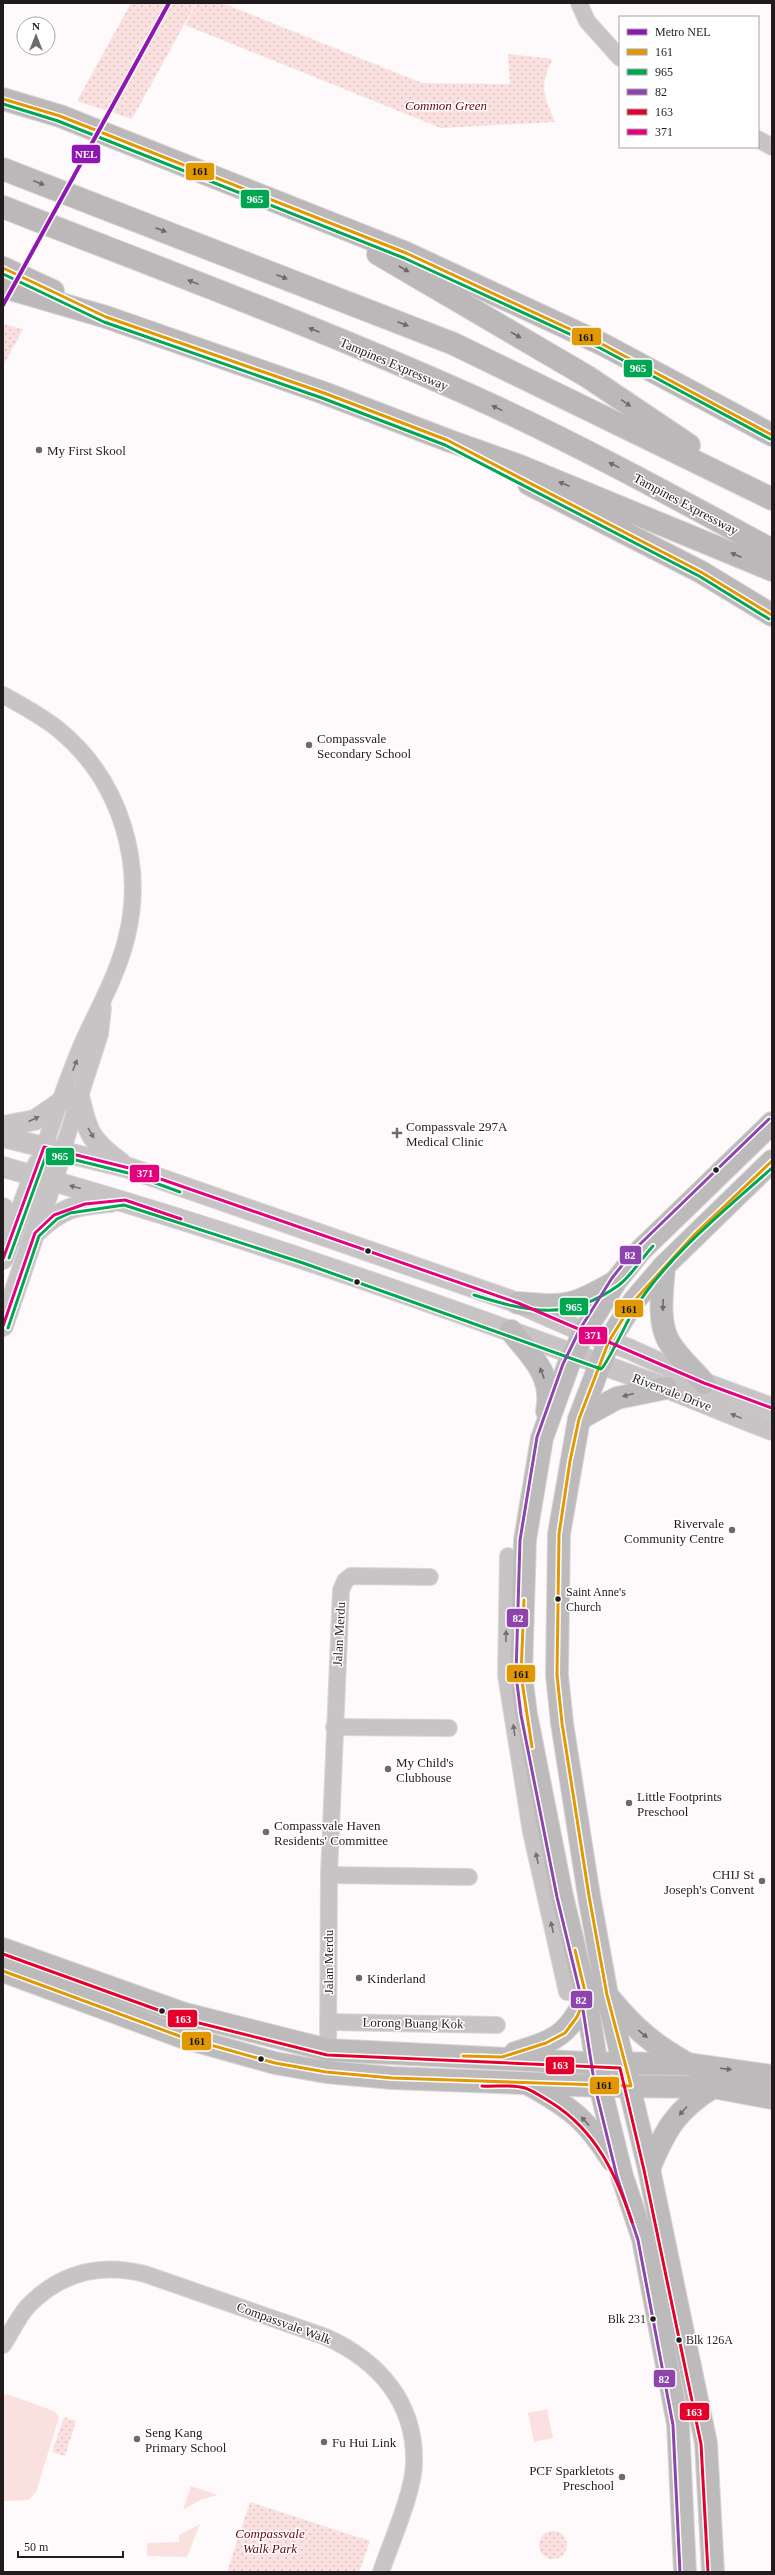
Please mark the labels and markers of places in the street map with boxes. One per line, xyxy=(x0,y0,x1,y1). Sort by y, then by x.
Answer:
place label: My First Skool xyxy=(47,443,126,458)
marker: My First Skool xyxy=(34,445,44,455)
place label: Compassvale Secondary School xyxy=(317,731,412,761)
marker: Compassvale Secondary School xyxy=(304,740,314,750)
place label: Compassvale 297A Medical Clinic xyxy=(406,1119,508,1149)
marker: Compassvale 297A Medical Clinic xyxy=(391,1127,403,1139)
unlabelled marker xyxy=(711,1165,721,1175)
unlabelled marker xyxy=(363,1246,373,1256)
unlabelled marker xyxy=(352,1277,362,1287)
place label: Rivervale Community Centre xyxy=(624,1516,724,1546)
marker: Rivervale Community Centre xyxy=(727,1525,737,1535)
place label: Saint Anne's Church xyxy=(566,1585,626,1614)
marker: Saint Anne's Church xyxy=(553,1594,563,1604)
place label: My Child's Clubhouse xyxy=(396,1755,454,1785)
marker: My Child's Clubhouse xyxy=(383,1764,393,1774)
place label: Little Footprints Preschool xyxy=(637,1789,722,1819)
marker: Little Footprints Preschool xyxy=(624,1798,634,1808)
place label: Compassvale Haven Residents' Committee xyxy=(274,1818,388,1848)
marker: Compassvale Haven Residents' Committee xyxy=(261,1827,271,1837)
place label: CHIJ St Joseph's Convent xyxy=(664,1867,754,1897)
marker: CHIJ St Joseph's Convent xyxy=(757,1876,767,1886)
place label: Kinderland xyxy=(367,1971,426,1986)
marker: Kinderland xyxy=(354,1973,364,1983)
unlabelled marker xyxy=(157,2006,167,2016)
unlabelled marker xyxy=(256,2054,266,2064)
place label: Blk 231 xyxy=(608,2312,646,2326)
marker: Blk 231 xyxy=(648,2314,658,2324)
place label: Blk 126A xyxy=(686,2333,733,2347)
marker: Blk 126A xyxy=(674,2335,684,2345)
place label: Seng Kang Primary School xyxy=(145,2425,227,2455)
marker: Seng Kang Primary School xyxy=(132,2434,142,2444)
place label: Fu Hui Link xyxy=(332,2435,397,2450)
marker: Fu Hui Link xyxy=(319,2437,329,2447)
place label: PCF Sparkletots Preschool xyxy=(529,2463,614,2493)
marker: PCF Sparkletots Preschool xyxy=(617,2472,627,2482)

